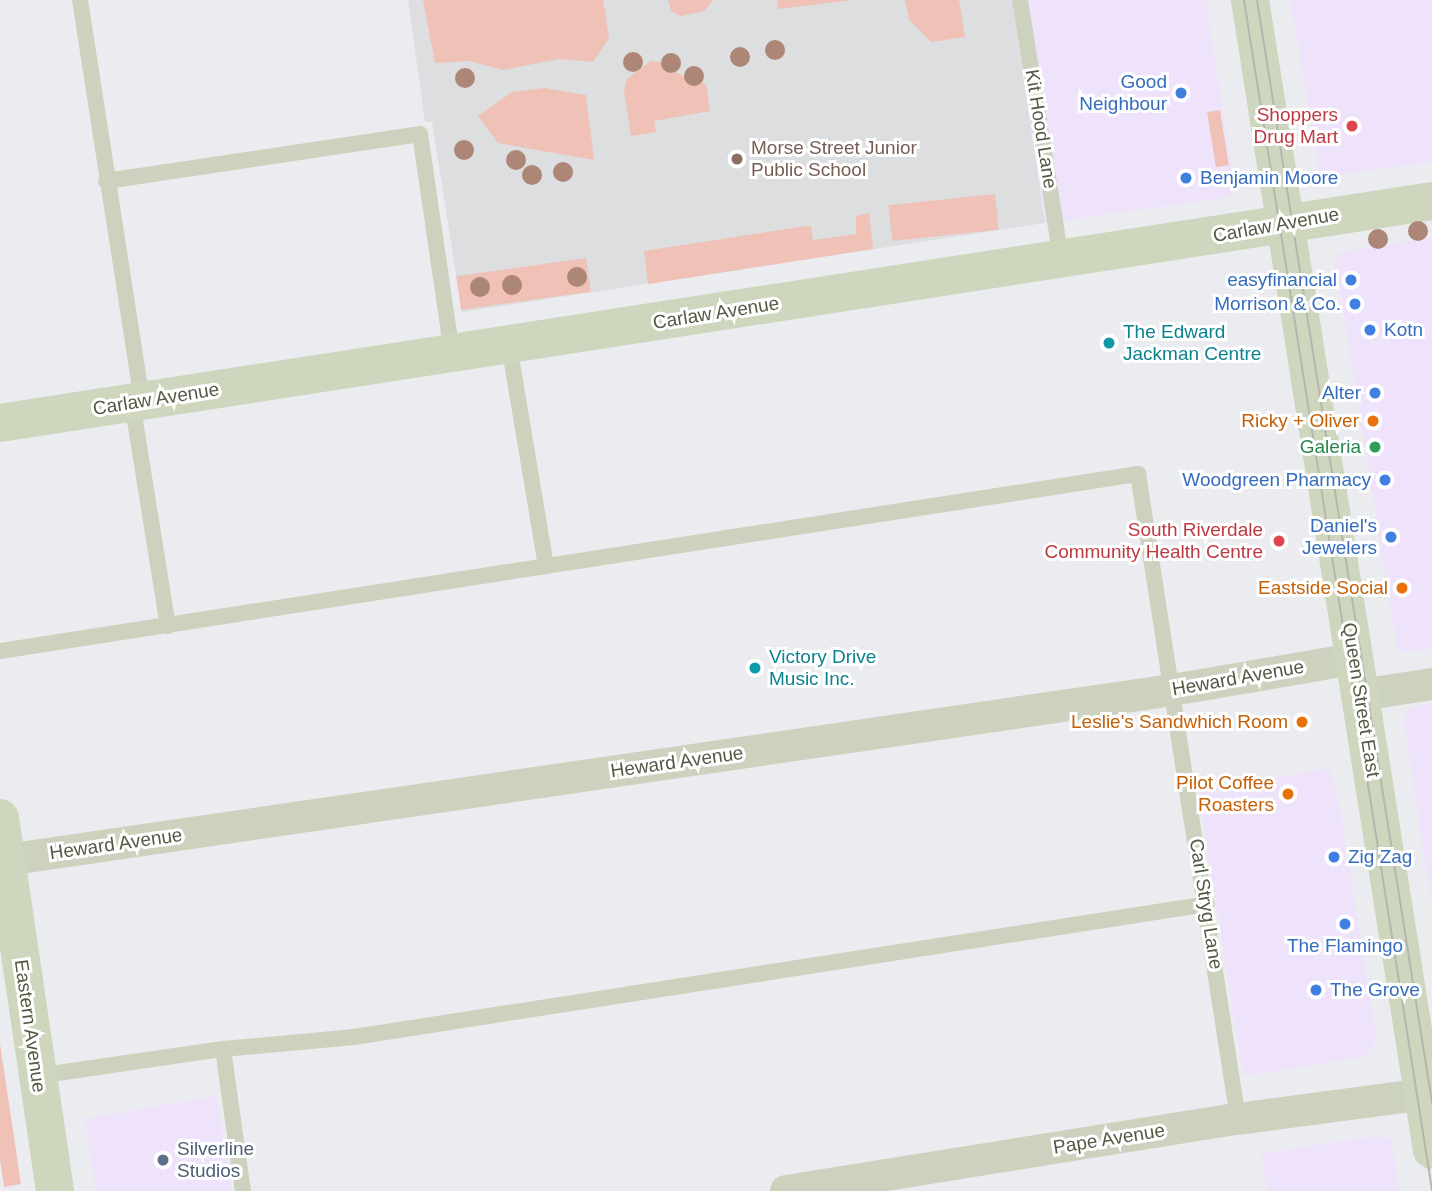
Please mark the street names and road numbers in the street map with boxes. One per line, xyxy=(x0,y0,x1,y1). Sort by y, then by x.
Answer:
street label: Kit Hood Lane xyxy=(1020,68,1062,190)
street label: Carlaw Avenue xyxy=(1211,203,1341,247)
street label: Carlaw Avenue xyxy=(651,292,781,334)
street label: Carlaw Avenue xyxy=(91,378,221,420)
street label: Queen Street East xyxy=(1338,621,1384,779)
street label: Heward Avenue xyxy=(1170,655,1306,701)
street label: Heward Avenue xyxy=(609,741,745,783)
street label: Heward Avenue xyxy=(48,823,184,865)
street label: Carl Stryg Lane xyxy=(1184,837,1228,971)
street label: Eastern Avenue xyxy=(9,958,51,1094)
street label: Pape Avenue xyxy=(1051,1119,1167,1159)

